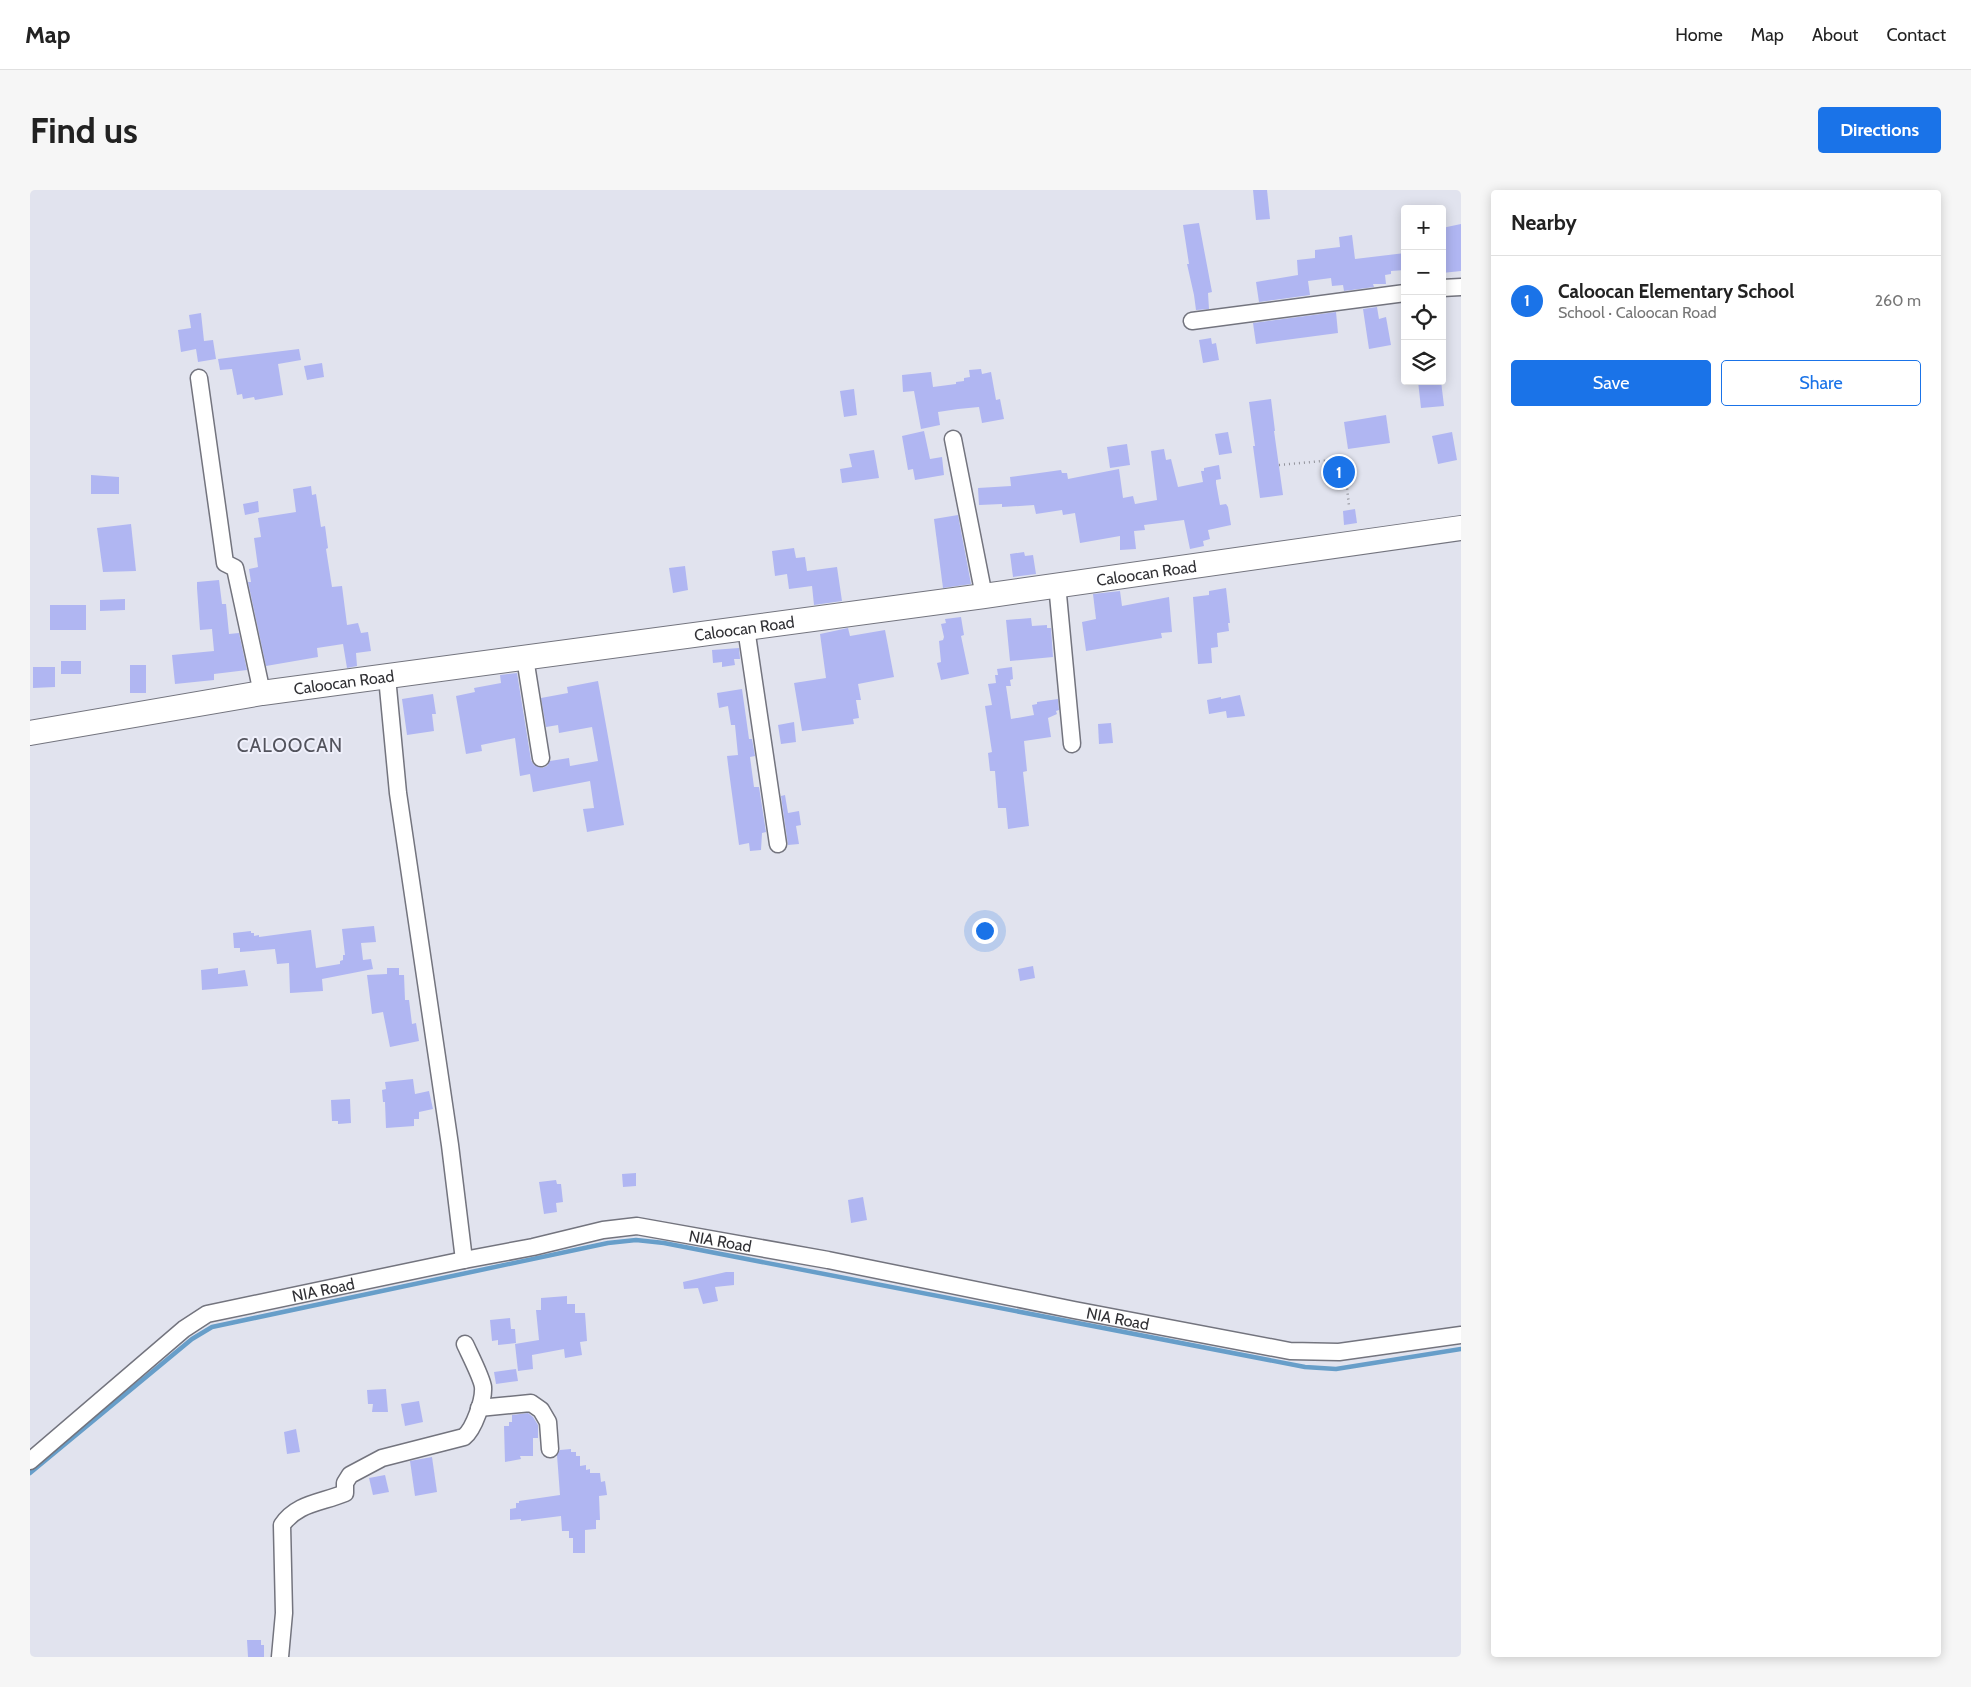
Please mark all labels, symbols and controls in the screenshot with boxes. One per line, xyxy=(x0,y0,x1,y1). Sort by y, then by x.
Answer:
text: Map xyxy=(25,20,71,49)
text: Home xyxy=(1675,24,1723,46)
text: Map xyxy=(1751,24,1784,46)
text: About xyxy=(1812,24,1858,46)
text: Contact xyxy=(1886,24,1946,46)
button: Directions xyxy=(1818,107,1941,153)
text: Find us xyxy=(30,109,138,152)
map controls xyxy=(1401,205,1446,385)
button: + xyxy=(1401,205,1446,250)
text: Nearby xyxy=(1511,210,1577,235)
button: − xyxy=(1401,250,1446,295)
text: Caloocan Elementary School xyxy=(1558,280,1794,303)
text: 1 xyxy=(1524,291,1530,310)
text: 260 m xyxy=(1875,291,1921,310)
button: locate xyxy=(1401,295,1446,340)
text: School · Caloocan Road xyxy=(1558,303,1717,322)
button: layers xyxy=(1401,340,1446,385)
button: Save xyxy=(1511,360,1711,406)
button: Share xyxy=(1721,360,1921,406)
pin: 1 xyxy=(1323,453,1355,491)
street label: Caloocan Road xyxy=(1095,556,1198,589)
street label: Caloocan Road xyxy=(693,612,796,644)
street label: Caloocan Road xyxy=(292,666,395,698)
district label: CALOOCAN xyxy=(237,734,343,757)
your location xyxy=(972,918,998,944)
street label: NIA Road xyxy=(687,1226,753,1256)
street label: NIA Road xyxy=(290,1274,356,1305)
street label: NIA Road xyxy=(1085,1303,1151,1334)

